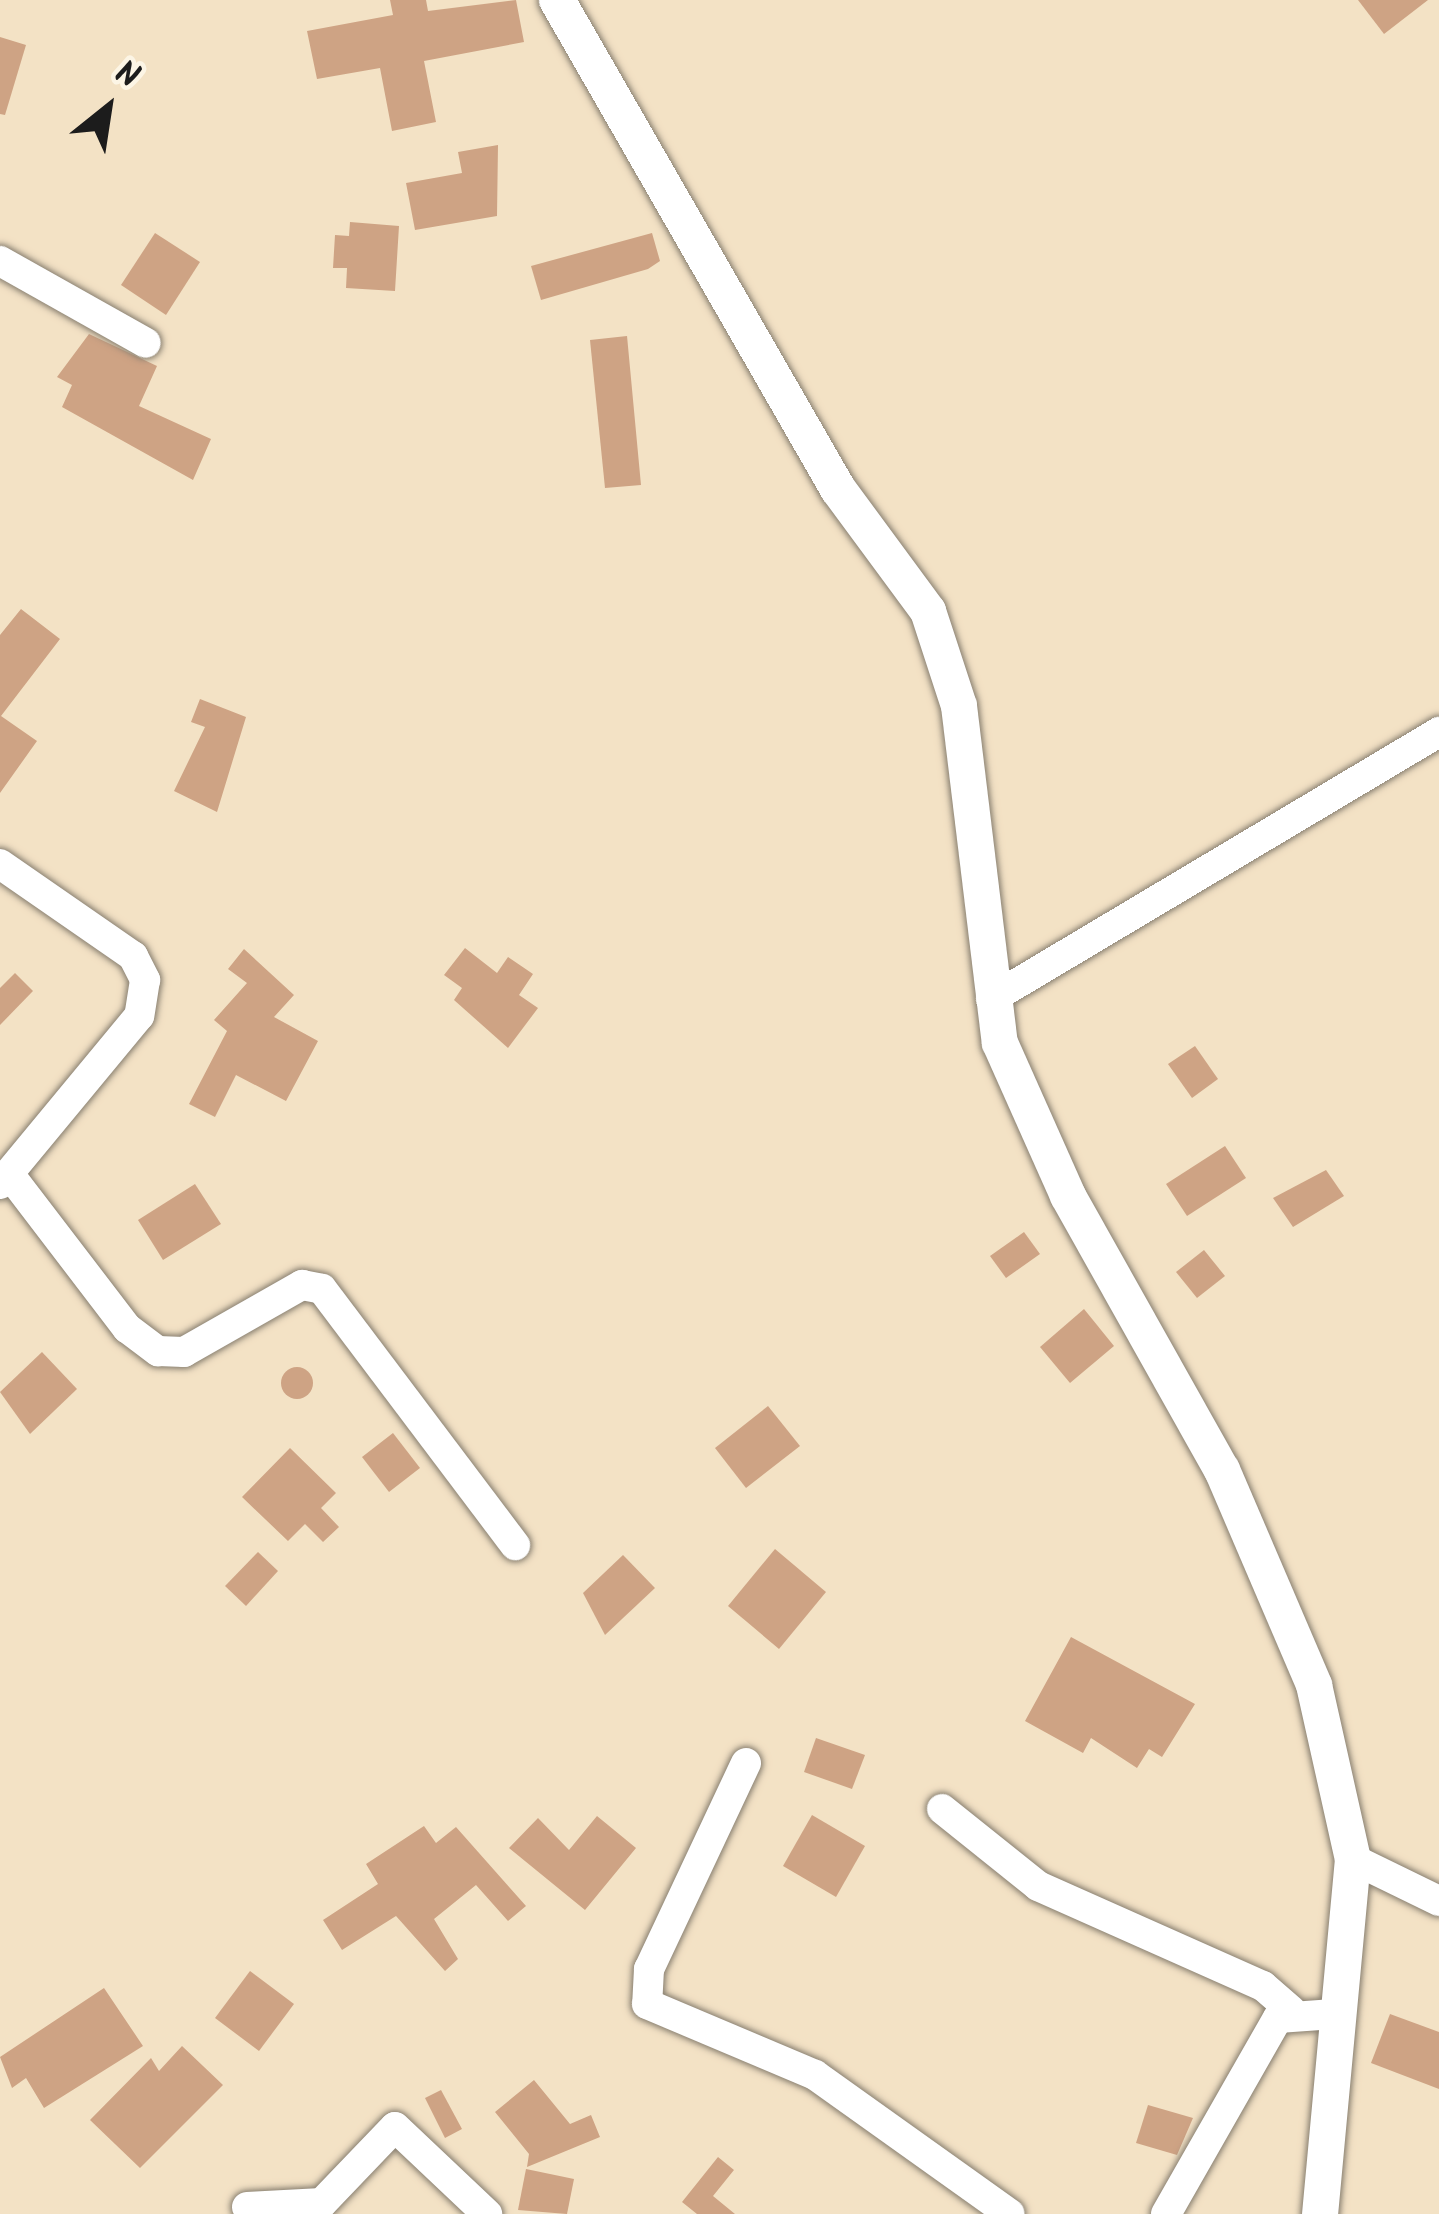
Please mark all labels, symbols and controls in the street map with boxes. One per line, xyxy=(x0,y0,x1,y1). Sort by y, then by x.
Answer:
north arrow xyxy=(48,48,168,168)
text: N xyxy=(104,48,149,105)

